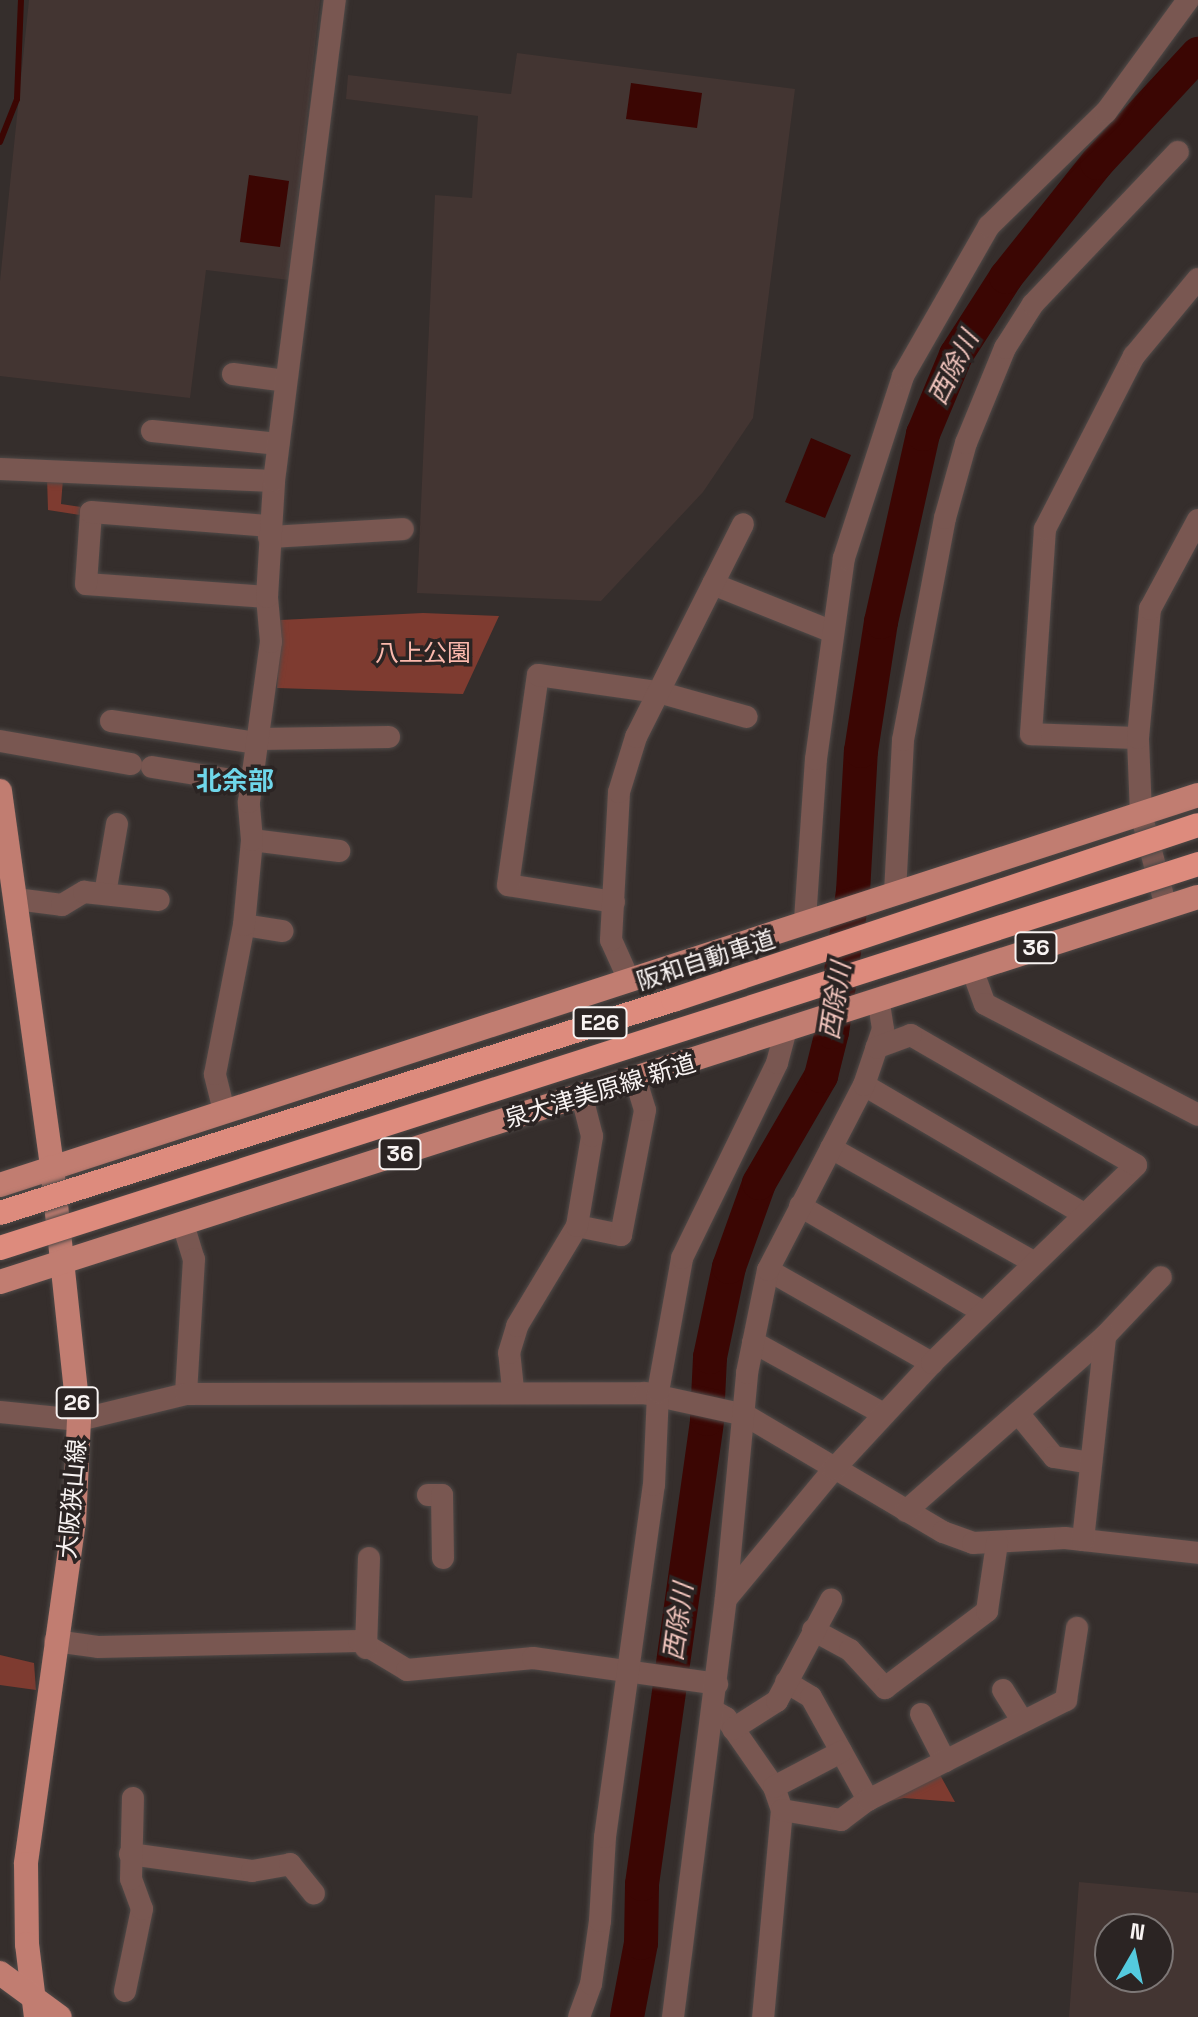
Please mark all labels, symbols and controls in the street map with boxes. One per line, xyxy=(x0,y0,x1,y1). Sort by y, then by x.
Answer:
water label: 西除川 xyxy=(922,326,986,410)
park label: 八上公園 xyxy=(375,639,471,667)
district label: 北余部 xyxy=(196,766,274,798)
street label: 阪和自動車道 xyxy=(633,924,779,996)
road number: 36 xyxy=(1014,930,1058,966)
water label: 西除川 xyxy=(814,960,858,1042)
road number: E26 xyxy=(572,1005,628,1041)
street label: 泉大津美原線 新道 xyxy=(501,1048,699,1134)
road number: 36 xyxy=(378,1136,422,1172)
road number: 26 xyxy=(55,1385,99,1421)
street label: 大阪狭山線 xyxy=(52,1438,92,1560)
water label: 西除川 xyxy=(658,1581,700,1663)
north arrow xyxy=(1094,1913,1174,1993)
text: N xyxy=(1128,1916,1147,1946)

